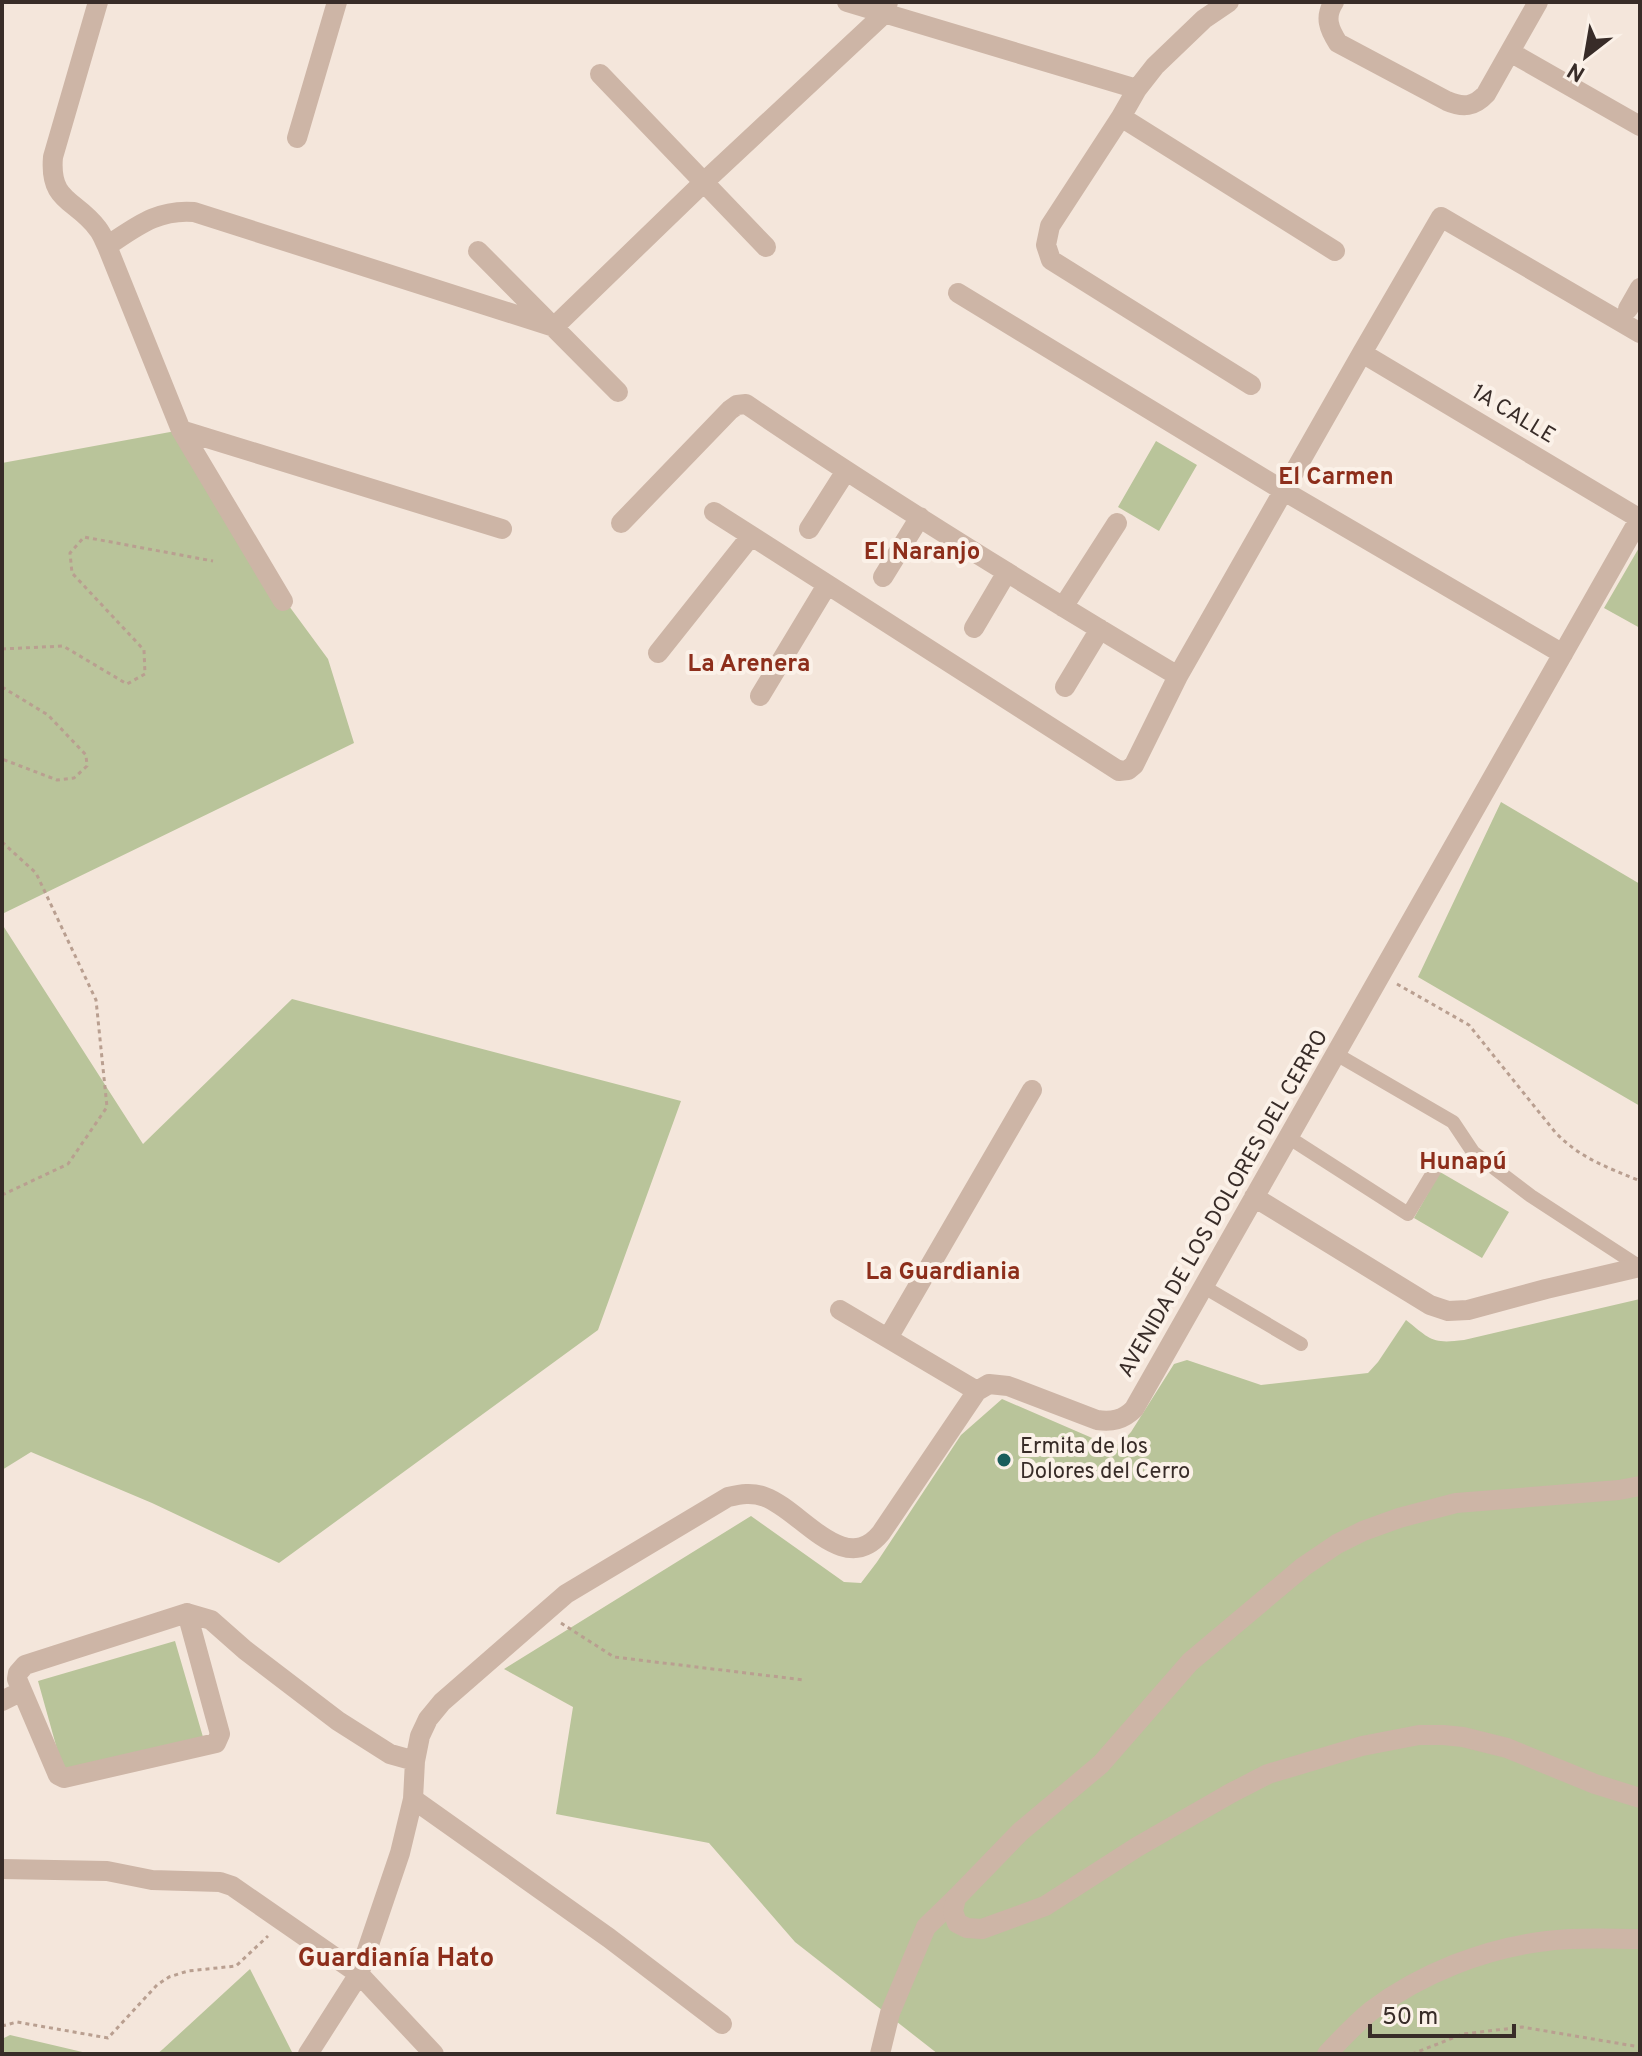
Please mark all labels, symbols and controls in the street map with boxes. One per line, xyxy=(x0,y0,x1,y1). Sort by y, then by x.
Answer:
north arrow xyxy=(1546,16,1626,96)
text: N xyxy=(1563,55,1591,87)
street label: 1A CALLE xyxy=(1466,380,1560,450)
district label: El Carmen xyxy=(1278,463,1394,493)
district label: El Naranjo xyxy=(864,538,980,568)
district label: La Arenera xyxy=(688,650,810,680)
street label: AVENIDA DE LOS DOLORES DEL CERRO xyxy=(1113,1025,1335,1383)
district label: Hunapú xyxy=(1419,1148,1507,1178)
district label: La Guardiania xyxy=(866,1258,1020,1288)
place label: Ermita de los Dolores del Cerro xyxy=(1020,1434,1190,1486)
marker: Ermita de los Dolores del Cerro xyxy=(995,1451,1013,1469)
district label: Guardianía Hato xyxy=(298,1943,494,1976)
scale bar xyxy=(1370,1988,1514,2038)
text: 50 m xyxy=(1382,2003,1438,2033)

